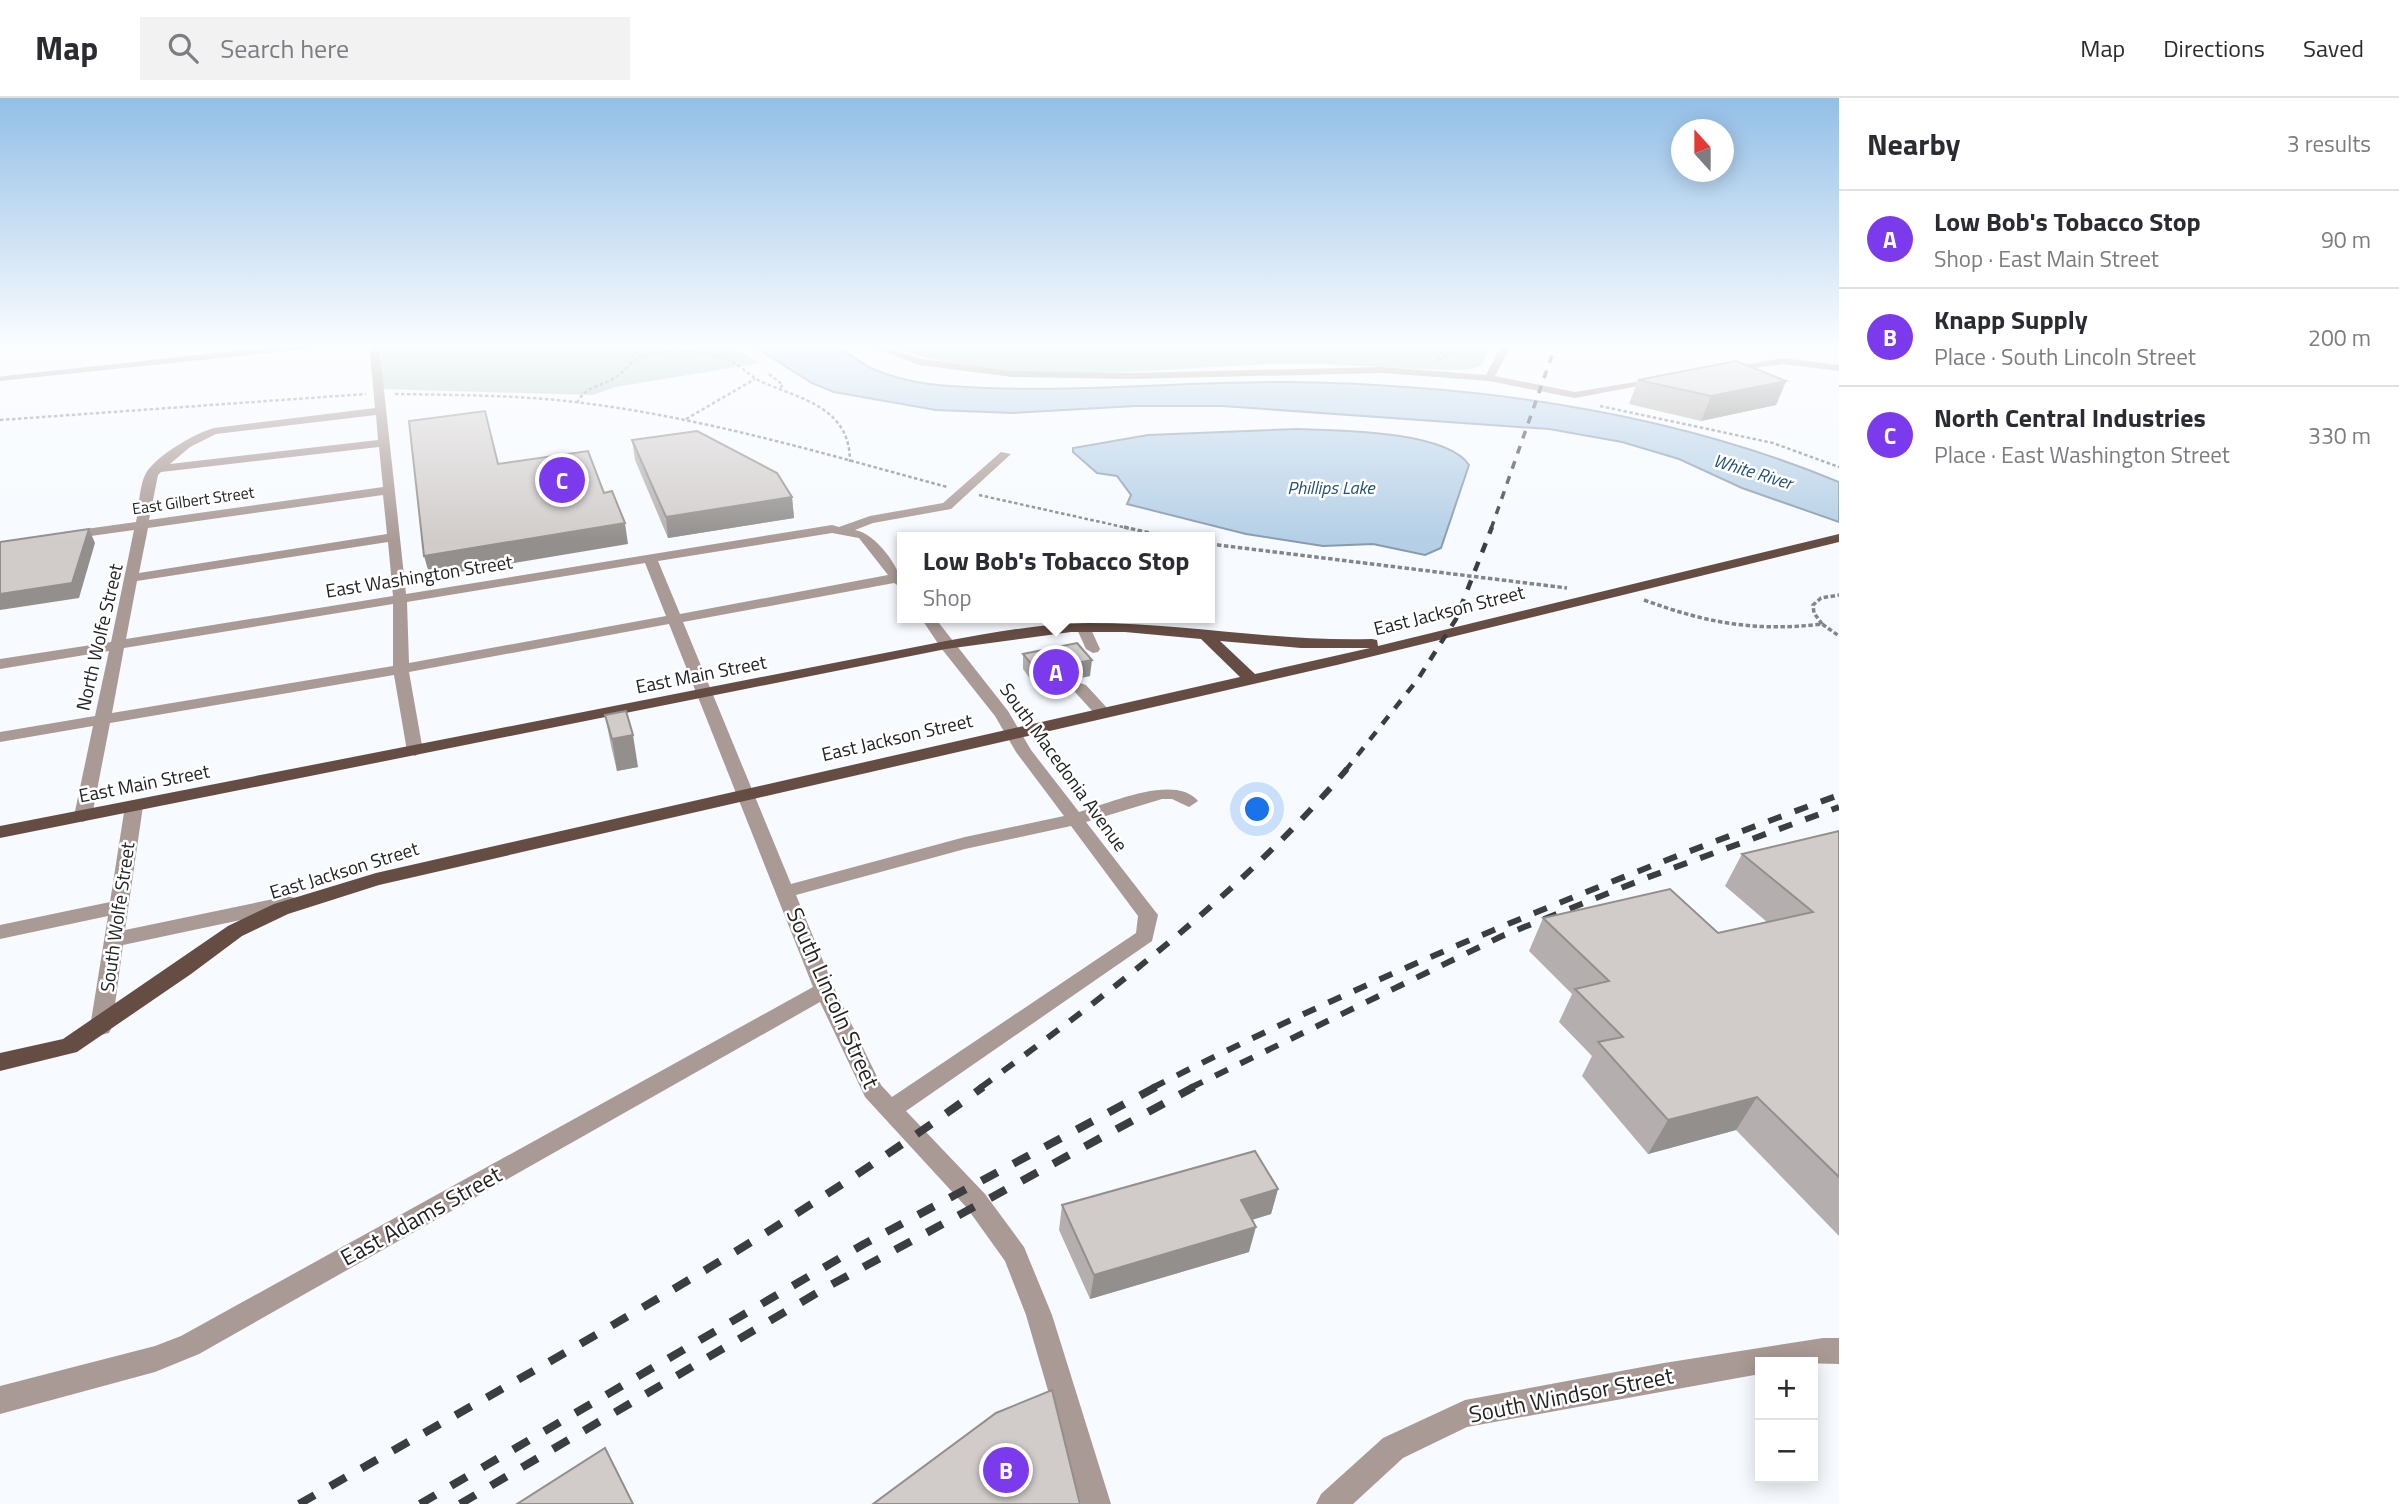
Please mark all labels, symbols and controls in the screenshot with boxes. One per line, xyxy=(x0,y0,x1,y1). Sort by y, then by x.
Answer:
search box xyxy=(140,17,630,80)
text: Map xyxy=(35,23,98,73)
icon: search xyxy=(164,29,202,67)
text: Search here xyxy=(220,29,349,68)
text: Map xyxy=(2080,30,2125,66)
text: Directions xyxy=(2163,30,2265,66)
text: Saved xyxy=(2303,30,2364,66)
north arrow xyxy=(1671,119,1734,182)
text: Nearby xyxy=(1867,121,1960,167)
text: 3 results xyxy=(2287,126,2371,161)
text: Low Bob's Tobacco Stop xyxy=(1934,202,2201,241)
text: A xyxy=(1883,222,1897,257)
text: 90 m xyxy=(2321,222,2371,257)
text: Shop · East Main Street xyxy=(1934,241,2159,276)
text: Knapp Supply xyxy=(1934,300,2088,339)
text: B xyxy=(1883,320,1897,355)
text: 200 m xyxy=(2308,320,2371,355)
text: Place · South Lincoln Street xyxy=(1934,339,2196,374)
text: North Central Industries xyxy=(1934,398,2206,437)
text: C xyxy=(1884,418,1896,453)
text: 330 m xyxy=(2308,418,2371,453)
text: Place · East Washington Street xyxy=(1934,437,2230,472)
water label: White River xyxy=(1710,447,1798,497)
pin: C xyxy=(539,454,585,506)
water label: Phillips Lake xyxy=(1287,474,1376,501)
street label: East Gilbert Street xyxy=(130,480,256,520)
popup xyxy=(897,532,1215,623)
text: Low Bob's Tobacco Stop xyxy=(923,541,1189,580)
street label: East Washington Street xyxy=(323,546,515,605)
street label: North Wolfe Street xyxy=(67,560,130,713)
street label: East Jackson Street xyxy=(1370,577,1528,642)
text: Shop xyxy=(923,580,972,615)
pin: A xyxy=(1033,646,1079,698)
street label: East Main Street xyxy=(633,647,769,700)
street label: South Macedonia Avenue xyxy=(993,676,1136,857)
street label: East Jackson Street xyxy=(818,705,976,768)
street label: East Main Street xyxy=(76,756,212,809)
your location xyxy=(1240,792,1274,826)
street label: East Jackson Street xyxy=(266,833,422,906)
street label: South Wolfe Street xyxy=(92,840,141,994)
street label: South Lincoln Street xyxy=(778,902,889,1094)
street label: East Adams Street xyxy=(334,1157,508,1274)
map controls xyxy=(1755,1357,1818,1483)
button: + xyxy=(1755,1357,1818,1420)
street label: South Windsor Street xyxy=(1466,1358,1676,1431)
button: − xyxy=(1755,1420,1818,1483)
pin: B xyxy=(983,1444,1029,1496)

